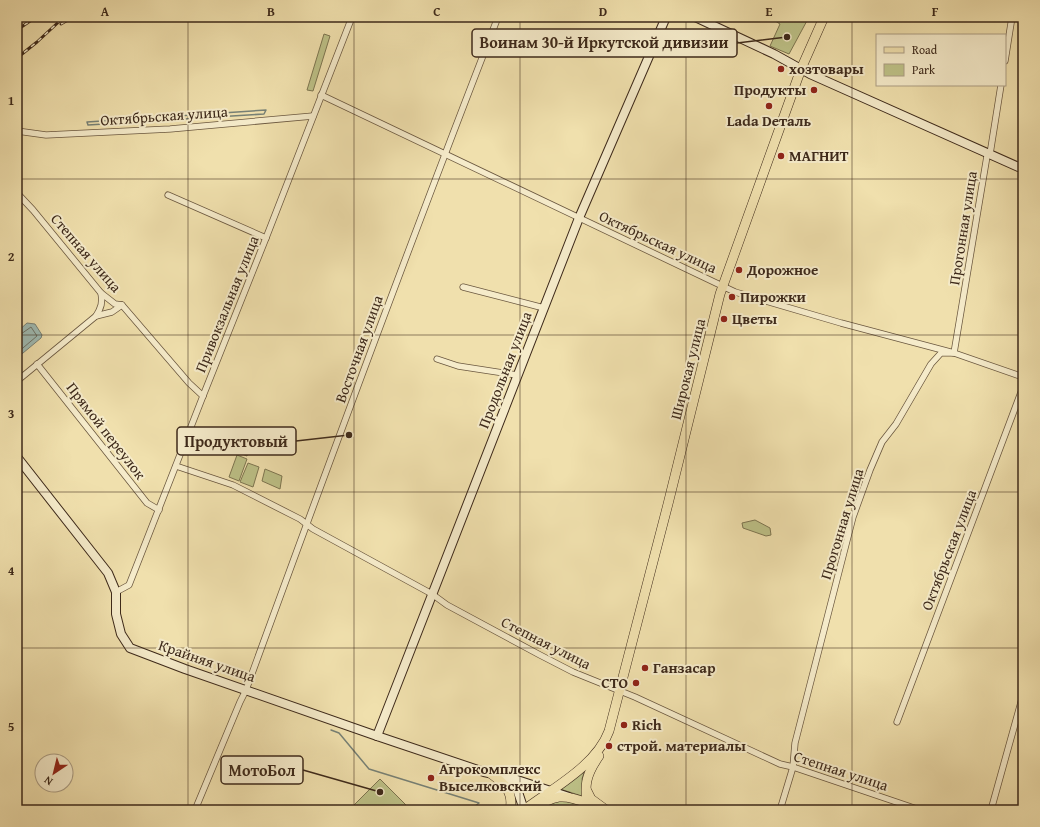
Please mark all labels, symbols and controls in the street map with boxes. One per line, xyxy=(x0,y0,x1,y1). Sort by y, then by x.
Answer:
text: A xyxy=(101,2,110,21)
text: B xyxy=(267,2,275,21)
text: C xyxy=(433,2,441,21)
text: D xyxy=(599,2,607,21)
text: E xyxy=(766,2,773,21)
text: F xyxy=(932,2,939,21)
callout: Воинам 30-й Иркутской дивизии xyxy=(472,29,737,57)
text: Воинам 30-й Иркутской дивизии xyxy=(479,30,729,54)
legend xyxy=(876,34,1006,86)
text: Road xyxy=(912,41,938,58)
place label: хозтовары xyxy=(789,58,864,79)
text: Park xyxy=(912,61,936,78)
marker: хозтовары xyxy=(776,64,786,74)
place label: Продукты xyxy=(734,79,806,100)
marker: Продукты xyxy=(809,85,819,95)
text: 1 xyxy=(8,91,14,110)
street label: Октябрьская улица xyxy=(100,101,229,130)
marker: Lada Dеталь xyxy=(764,101,774,111)
place label: Lada Dеталь xyxy=(727,110,812,131)
place label: МАГНИТ xyxy=(789,145,849,166)
marker: МАГНИТ xyxy=(776,151,786,161)
street label: Прогонная улица xyxy=(943,168,982,287)
street label: Октябрьская улица xyxy=(596,205,721,278)
street label: Степная улица xyxy=(46,209,127,297)
street label: Привокзальная улица xyxy=(190,232,264,375)
text: 2 xyxy=(8,247,15,266)
place label: Дорожное xyxy=(746,259,818,280)
marker: Дорожное xyxy=(734,265,744,275)
place label: Пирожки xyxy=(740,286,807,307)
street label: Восточная улица xyxy=(329,291,388,405)
marker: Пирожки xyxy=(727,292,737,302)
street label: Продольная улица xyxy=(473,307,537,431)
place label: Цветы xyxy=(732,308,778,329)
marker: Цветы xyxy=(719,314,729,324)
street label: Широкая улица xyxy=(665,315,710,422)
street label: Прямой переулок xyxy=(62,378,151,484)
text: 3 xyxy=(8,404,14,423)
callout: Продуктовый xyxy=(177,427,296,455)
text: Продуктовый xyxy=(184,429,288,453)
street label: Прогонная улица xyxy=(815,465,869,582)
street label: Октябрьская улица xyxy=(916,486,982,613)
text: 4 xyxy=(8,561,15,580)
street label: Степная улица xyxy=(498,611,595,675)
street label: Крайняя улица xyxy=(156,634,259,687)
place label: Ганзасар xyxy=(653,657,716,678)
marker: Ганзасар xyxy=(640,663,650,673)
place label: СТО xyxy=(601,672,628,693)
marker: СТО xyxy=(631,678,641,688)
place label: Rich xyxy=(632,714,662,735)
text: 5 xyxy=(8,717,15,736)
marker: Rich xyxy=(619,720,629,730)
place label: строй. материалы xyxy=(617,735,746,756)
marker: строй. материалы xyxy=(604,741,614,751)
street label: Степная улица xyxy=(791,745,892,796)
north arrow xyxy=(34,753,74,793)
callout: МотоБол xyxy=(221,756,303,784)
text: МотоБол xyxy=(229,758,296,782)
place label: Агрокомплекс Выселковский xyxy=(439,758,542,796)
text: N xyxy=(40,772,56,790)
marker: Агрокомплекс Выселковский xyxy=(426,773,436,783)

